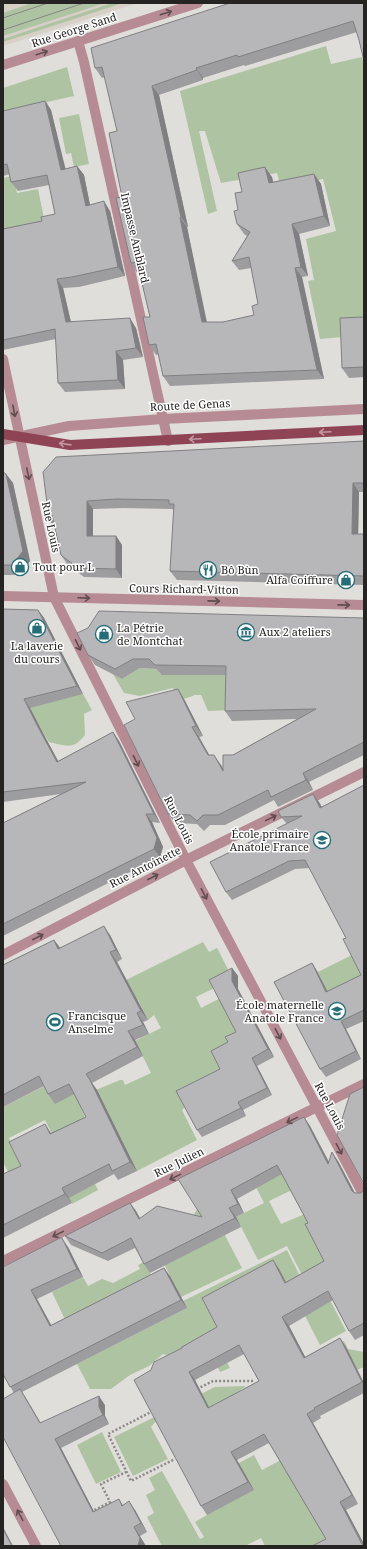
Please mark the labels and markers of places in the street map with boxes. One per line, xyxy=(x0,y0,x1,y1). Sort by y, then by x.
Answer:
shop icon: Tout pour L xyxy=(10,557,30,577)
place label: Tout pour L xyxy=(33,559,94,574)
restaurant icon: Bô Bùn xyxy=(198,560,218,580)
place label: Bô Bùn xyxy=(221,562,259,577)
shop icon: Alfa Coiffure xyxy=(336,570,356,590)
place label: Alfa Coiffure xyxy=(266,572,333,587)
shop icon: La laverie du cours xyxy=(27,618,47,638)
place label: La Pétrie de Montchat xyxy=(117,620,183,648)
museum icon: Aux 2 ateliers xyxy=(236,622,256,642)
shop icon: La Pétrie de Montchat xyxy=(94,624,114,644)
place label: Aux 2 ateliers xyxy=(259,624,331,639)
place label: La laverie du cours xyxy=(11,638,63,666)
place label: École primaire Anatole France xyxy=(230,826,309,854)
school or university icon: École primaire Anatole France xyxy=(312,830,332,850)
place label: École maternelle Anatole France xyxy=(236,997,324,1025)
school or university icon: École maternelle Anatole France xyxy=(327,1001,347,1021)
place label: Francisque Anselme xyxy=(68,1008,126,1036)
sports icon: Francisque Anselme xyxy=(45,1012,65,1032)

